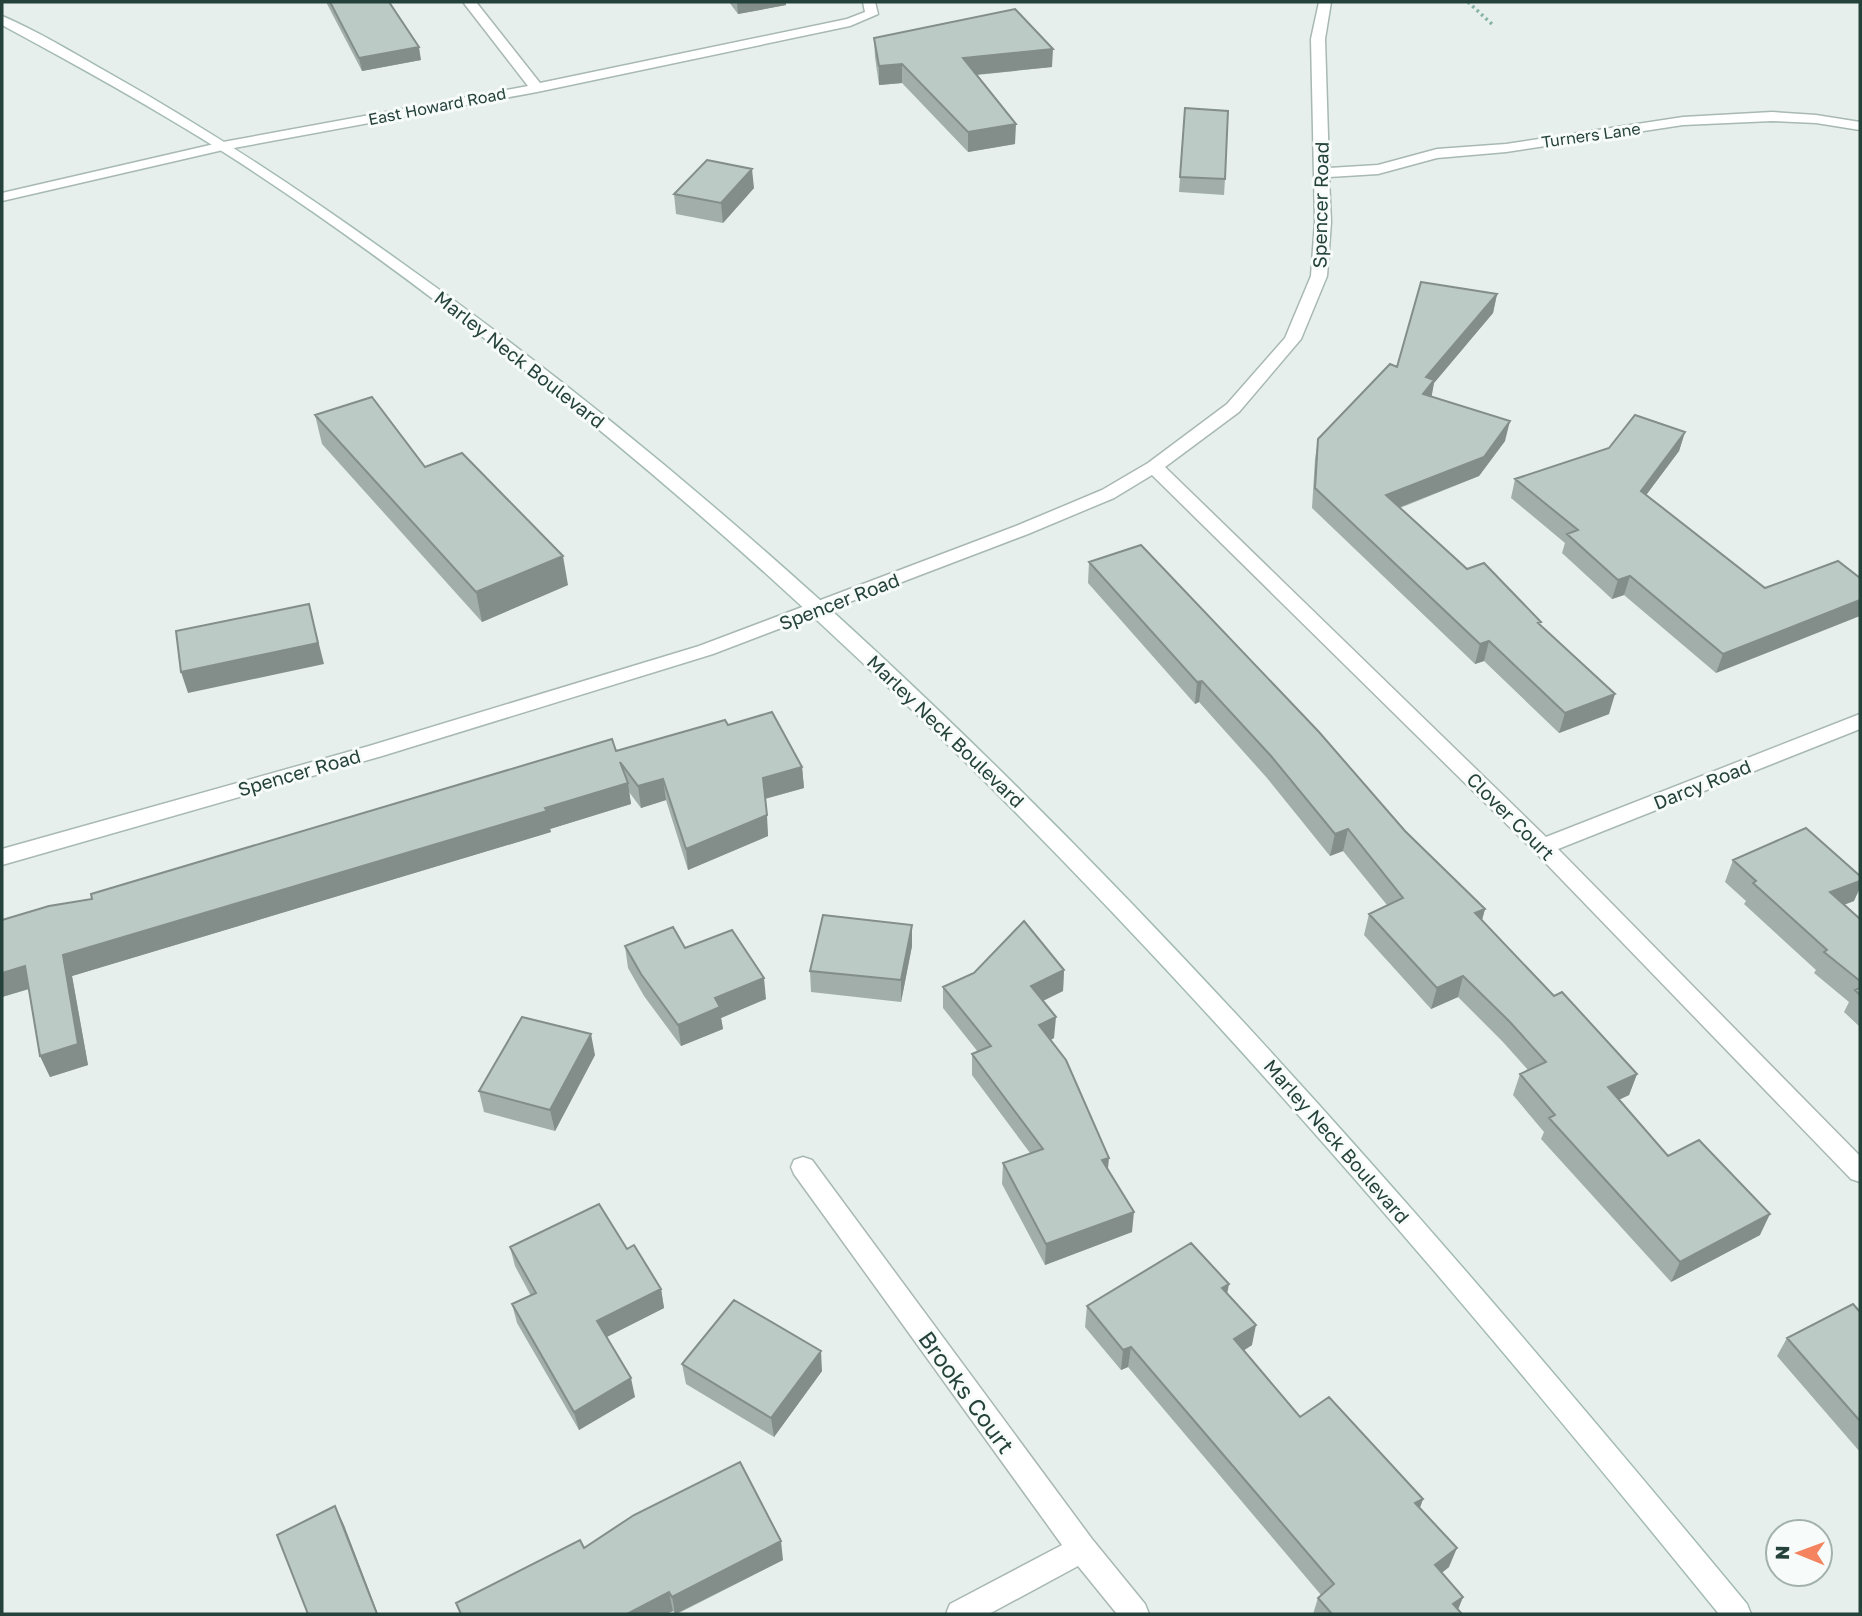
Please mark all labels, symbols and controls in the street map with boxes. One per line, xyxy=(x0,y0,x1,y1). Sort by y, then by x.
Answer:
street label: East Howard Road xyxy=(366,83,508,129)
street label: Turners Lane xyxy=(1540,118,1642,152)
street label: Spencer Road xyxy=(1307,141,1333,269)
street label: Marley Neck Boulevard xyxy=(430,285,610,433)
street label: Spencer Road xyxy=(776,568,902,634)
street label: Marley Neck Boulevard xyxy=(863,650,1029,812)
street label: Spencer Road xyxy=(235,743,363,801)
street label: Darcy Road xyxy=(1650,754,1754,814)
street label: Clover Court xyxy=(1462,767,1560,865)
street label: Marley Neck Boulevard xyxy=(1260,1054,1414,1228)
street label: Brooks Court xyxy=(913,1325,1021,1459)
north arrow xyxy=(1764,1518,1834,1588)
text: N xyxy=(1770,1545,1793,1560)

